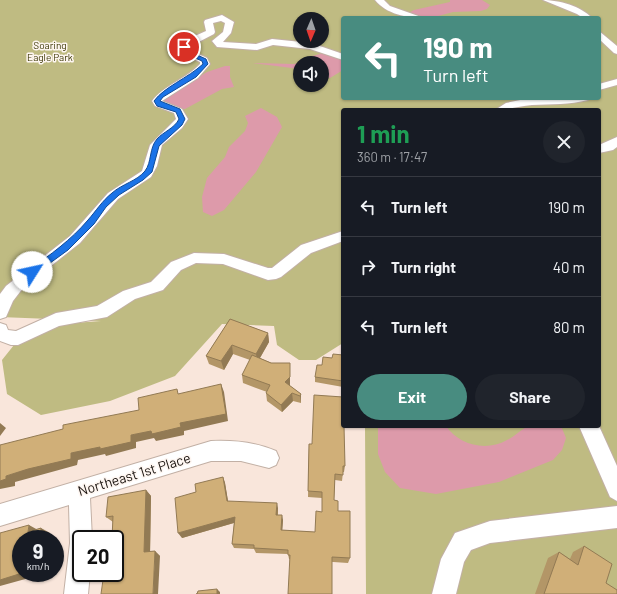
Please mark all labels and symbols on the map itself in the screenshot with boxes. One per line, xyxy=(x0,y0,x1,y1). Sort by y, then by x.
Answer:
north arrow xyxy=(293,12,329,48)
pin xyxy=(167,30,201,64)
park label: Soaring Eagle Park xyxy=(27,39,73,63)
position arrow xyxy=(11,251,53,293)
street label: Northeast 1st Place xyxy=(76,449,192,499)
speed limit sign: 20 xyxy=(72,530,124,582)

